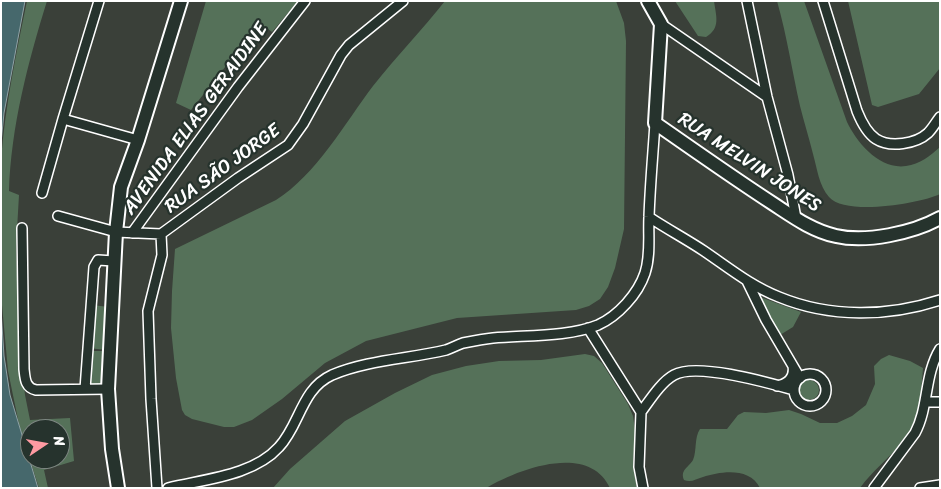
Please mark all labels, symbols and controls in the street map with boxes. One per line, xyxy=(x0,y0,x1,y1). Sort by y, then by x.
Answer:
street label: AVENIDA ELIAS GERAIDINE xyxy=(119,19,273,219)
street label: RUA MELVIN JONES xyxy=(673,108,825,218)
street label: RUA SÃO JORGE xyxy=(161,119,285,219)
north arrow xyxy=(20,419,70,469)
text: N xyxy=(46,434,72,448)

